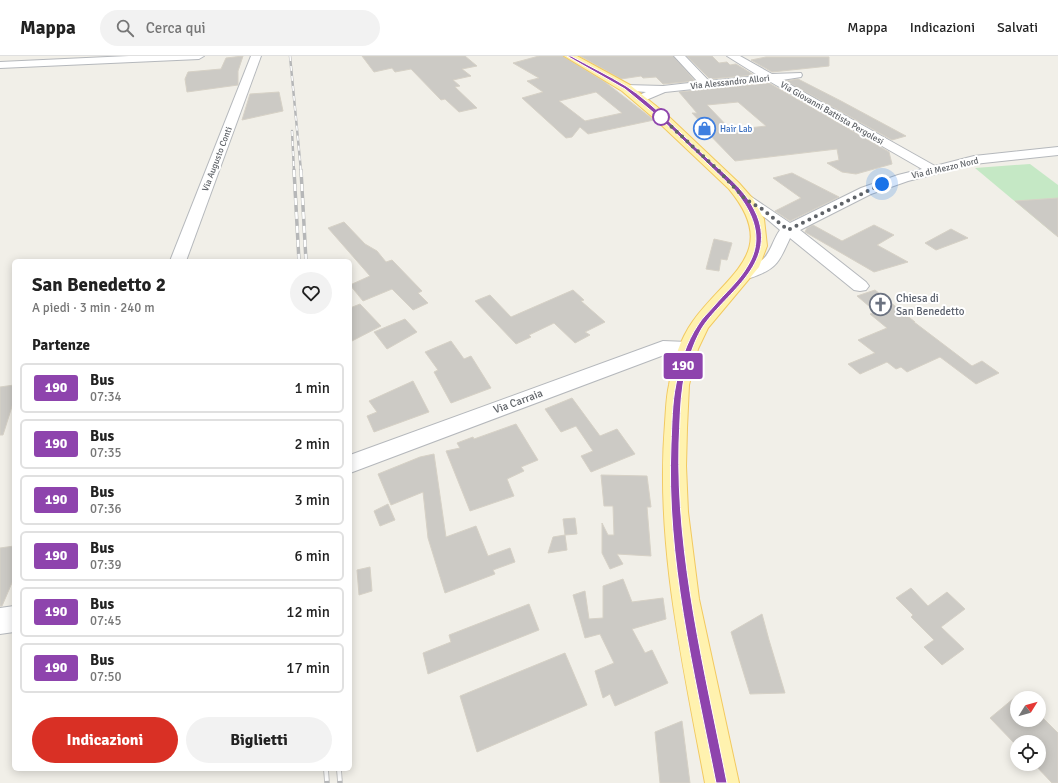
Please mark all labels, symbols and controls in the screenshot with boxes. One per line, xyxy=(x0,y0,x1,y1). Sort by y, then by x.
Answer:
search box xyxy=(100,10,380,46)
text: Mappa xyxy=(20,16,76,40)
icon: search xyxy=(114,17,136,39)
text: Cerca qui xyxy=(146,19,206,37)
text: Mappa xyxy=(847,19,888,36)
text: Indicazioni xyxy=(910,19,975,36)
text: Salvati xyxy=(997,19,1038,36)
street label: Via Alessandro Allori xyxy=(690,73,770,92)
street label: Via Giovanni Battista Pergolesi xyxy=(778,79,885,148)
unlabelled marker xyxy=(652,108,670,126)
shop icon: Hair Lab xyxy=(692,116,718,142)
place label: Hair Lab xyxy=(720,124,753,135)
street label: Via Augusto Conti xyxy=(200,125,235,193)
street label: Via di Mezzo Nord xyxy=(911,155,980,182)
your location xyxy=(872,174,892,194)
button: heart xyxy=(290,272,332,314)
text: San Benedetto 2 xyxy=(32,273,166,297)
church icon: Chiesa di San Benedetto xyxy=(867,291,893,317)
place label: Chiesa di San Benedetto xyxy=(896,292,965,318)
text: A piedi · 3 min · 240 m xyxy=(32,300,155,316)
text: Partenze xyxy=(32,336,90,354)
line badge: 190 xyxy=(660,353,706,379)
text: 190 xyxy=(672,357,694,374)
text: Bus xyxy=(90,371,114,389)
text: 190 xyxy=(45,379,67,396)
text: 1 min xyxy=(294,379,330,397)
street label: Via Carraia xyxy=(492,386,545,416)
text: 07:34 xyxy=(90,389,122,405)
text: Bus xyxy=(90,427,114,445)
text: 190 xyxy=(45,435,67,452)
text: 2 min xyxy=(294,435,330,453)
text: 07:35 xyxy=(90,445,122,461)
text: Bus xyxy=(90,483,114,501)
text: 190 xyxy=(45,491,67,508)
text: 3 min xyxy=(294,491,330,509)
text: 07:36 xyxy=(90,501,122,517)
text: Bus xyxy=(90,539,114,557)
text: 190 xyxy=(45,547,67,564)
text: 6 min xyxy=(294,547,330,565)
text: 07:39 xyxy=(90,557,122,573)
text: Bus xyxy=(90,595,114,613)
text: 190 xyxy=(45,603,67,620)
text: 12 min xyxy=(286,603,330,621)
text: 07:45 xyxy=(90,613,122,629)
text: Bus xyxy=(90,651,114,669)
text: 190 xyxy=(45,659,67,676)
text: 17 min xyxy=(286,659,330,677)
text: 07:50 xyxy=(90,669,122,685)
north arrow xyxy=(1010,691,1046,727)
map controls xyxy=(1010,691,1046,771)
button: Indicazioni xyxy=(32,717,178,763)
button: Biglietti xyxy=(186,717,332,763)
button: locate xyxy=(1010,735,1046,771)

